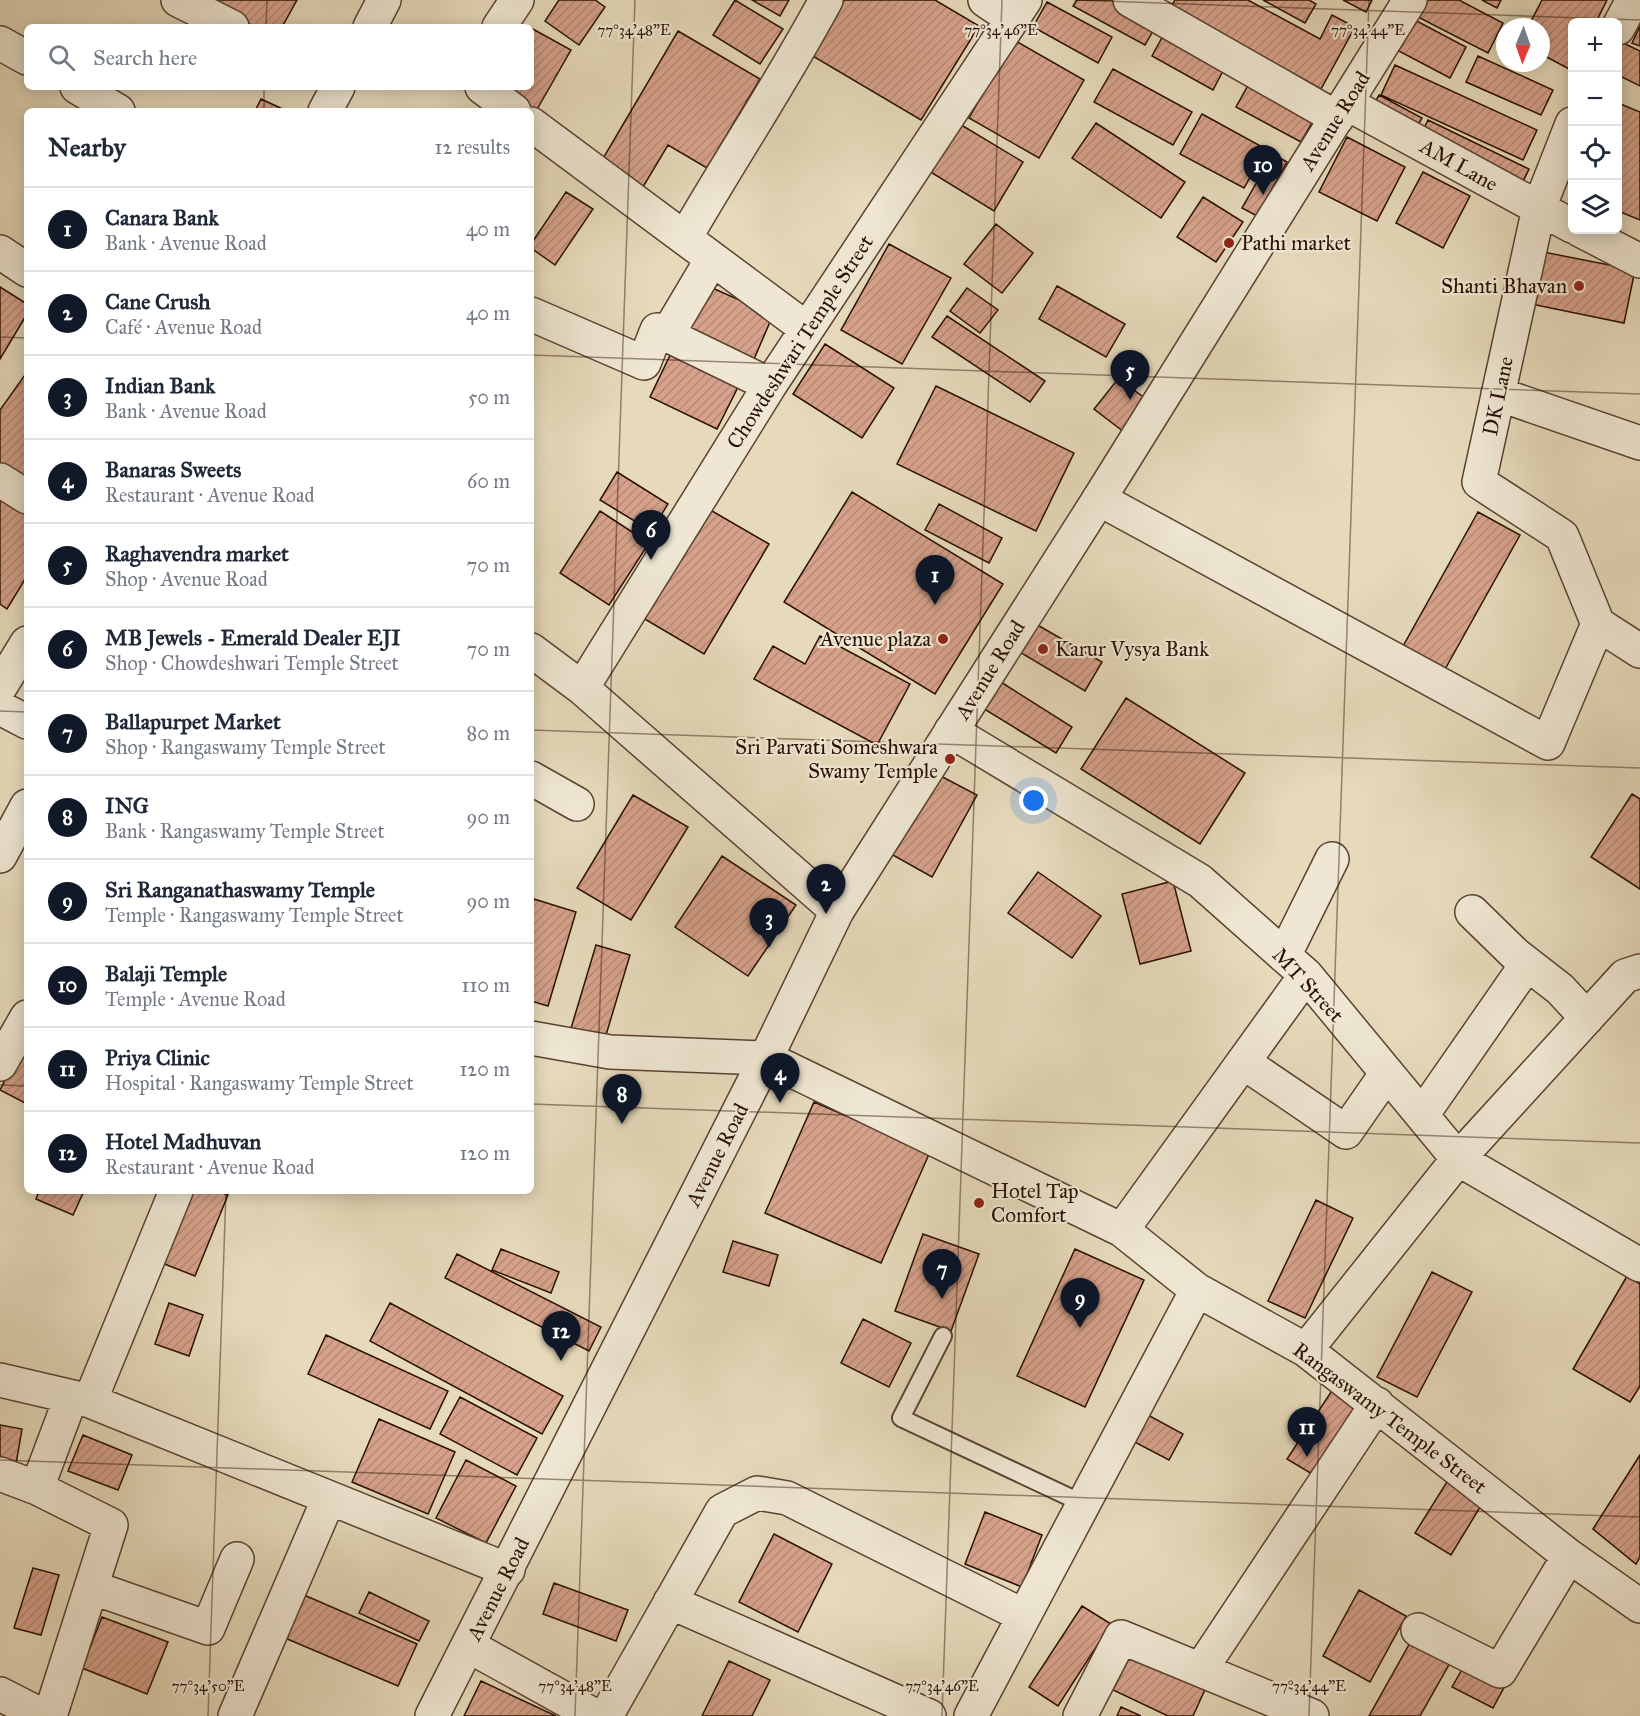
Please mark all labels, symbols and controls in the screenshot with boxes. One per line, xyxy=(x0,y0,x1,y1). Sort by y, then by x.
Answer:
north arrow xyxy=(1496,18,1550,72)
map controls xyxy=(1568,18,1622,234)
button: + xyxy=(1568,18,1622,72)
text: 77°34'48"E xyxy=(597,21,671,39)
text: 77°34'46"E xyxy=(964,21,1038,39)
text: 77°34'44"E xyxy=(1331,21,1405,39)
search box xyxy=(24,24,534,90)
icon: search xyxy=(45,41,78,74)
text: Search here xyxy=(93,44,197,71)
street label: Avenue Road xyxy=(1294,66,1376,176)
button: − xyxy=(1568,72,1622,126)
button: locate xyxy=(1568,126,1622,180)
text: Nearby xyxy=(48,131,126,163)
street label: AM Lane xyxy=(1415,133,1503,197)
text: 12 results xyxy=(435,135,510,159)
pin: 10 xyxy=(1244,146,1282,195)
button: layers xyxy=(1568,180,1622,234)
text: Canara Bank xyxy=(105,204,219,231)
text: 1 xyxy=(64,217,71,241)
text: 40 m xyxy=(466,217,510,241)
street label: Chowdeshwari Temple Street xyxy=(721,230,879,454)
place label: Pathi market xyxy=(1241,230,1351,256)
text: Bank · Avenue Road xyxy=(105,231,267,255)
marker: Pathi market xyxy=(1222,236,1236,250)
place label: Shanti Bhavan xyxy=(1441,273,1567,299)
marker: Shanti Bhavan xyxy=(1572,279,1586,293)
text: Cane Crush xyxy=(105,288,210,315)
text: 2 xyxy=(63,301,72,325)
text: 40 m xyxy=(466,301,510,325)
text: Café · Avenue Road xyxy=(105,315,262,339)
pin: 5 xyxy=(1110,350,1150,400)
street label: DK Lane xyxy=(1477,354,1519,438)
text: Indian Bank xyxy=(105,372,215,399)
text: 3 xyxy=(64,385,72,409)
text: 50 m xyxy=(468,385,510,409)
text: Bank · Avenue Road xyxy=(105,399,267,423)
text: Banaras Sweets xyxy=(105,456,241,483)
text: 4 xyxy=(62,469,73,493)
text: 60 m xyxy=(467,469,510,493)
text: Restaurant · Avenue Road xyxy=(105,483,314,507)
pin: 6 xyxy=(632,510,670,560)
text: Raghavendra market xyxy=(105,540,289,567)
text: 5 xyxy=(63,553,72,577)
text: 70 m xyxy=(467,553,510,577)
pin: 1 xyxy=(916,556,954,605)
text: Shop · Avenue Road xyxy=(105,567,268,591)
street label: Avenue Road xyxy=(949,615,1031,725)
text: MB Jewels - Emerald Dealer EJI xyxy=(105,624,401,651)
place label: Avenue plaza xyxy=(819,626,931,652)
marker: Avenue plaza xyxy=(936,632,950,646)
place label: Karur Vysya Bank xyxy=(1055,636,1209,662)
text: 6 xyxy=(62,637,73,661)
text: 70 m xyxy=(467,637,510,661)
marker: Karur Vysya Bank xyxy=(1036,642,1050,656)
text: Shop · Chowdeshwari Temple Street xyxy=(105,651,399,675)
text: Ballapurpet Market xyxy=(105,708,281,735)
text: 7 xyxy=(62,721,73,745)
text: 80 m xyxy=(467,721,510,745)
place label: Sri Parvati Someshwara Swamy Temple xyxy=(735,734,938,784)
text: Shop · Rangaswamy Temple Street xyxy=(105,735,386,759)
marker: Sri Parvati Someshwara Swamy Temple xyxy=(943,752,957,766)
your location xyxy=(1019,786,1048,815)
text: ING xyxy=(105,792,149,819)
text: 8 xyxy=(62,805,73,829)
text: 90 m xyxy=(467,805,510,829)
text: Bank · Rangaswamy Temple Street xyxy=(105,819,385,843)
pin: 2 xyxy=(806,864,846,914)
text: Sri Ranganathaswamy Temple xyxy=(105,876,375,903)
text: 9 xyxy=(62,889,73,913)
text: 90 m xyxy=(467,889,510,913)
pin: 3 xyxy=(750,898,788,948)
text: Temple · Rangaswamy Temple Street xyxy=(105,903,404,927)
street label: MT Street xyxy=(1267,942,1350,1028)
text: Balaji Temple xyxy=(105,960,227,987)
text: 10 xyxy=(58,973,77,997)
text: 110 m xyxy=(462,973,510,997)
text: Temple · Avenue Road xyxy=(105,987,286,1011)
text: Priya Clinic xyxy=(105,1044,210,1071)
pin: 4 xyxy=(760,1054,800,1103)
text: 11 xyxy=(60,1057,75,1081)
text: 120 m xyxy=(459,1057,510,1081)
text: Hospital · Rangaswamy Temple Street xyxy=(105,1071,414,1095)
pin: 8 xyxy=(602,1074,642,1124)
street label: Avenue Road xyxy=(679,1099,754,1212)
text: Hotel Madhuvan xyxy=(105,1128,261,1155)
text: 12 xyxy=(59,1141,76,1165)
text: 120 m xyxy=(459,1141,510,1165)
text: Restaurant · Avenue Road xyxy=(105,1155,314,1179)
place label: Hotel Tap Comfort xyxy=(991,1178,1079,1228)
marker: Hotel Tap Comfort xyxy=(972,1196,986,1210)
pin: 7 xyxy=(922,1250,962,1299)
pin: 9 xyxy=(1060,1278,1100,1328)
pin: 12 xyxy=(542,1312,580,1361)
street label: Rangaswamy Temple Street xyxy=(1288,1337,1493,1500)
pin: 11 xyxy=(1288,1408,1326,1457)
street label: Avenue Road xyxy=(460,1533,535,1646)
text: 77°34'50"E xyxy=(172,1677,245,1695)
text: 77°34'48"E xyxy=(538,1677,612,1695)
text: 77°34'46"E xyxy=(905,1677,979,1695)
text: 77°34'44"E xyxy=(1272,1677,1346,1695)

